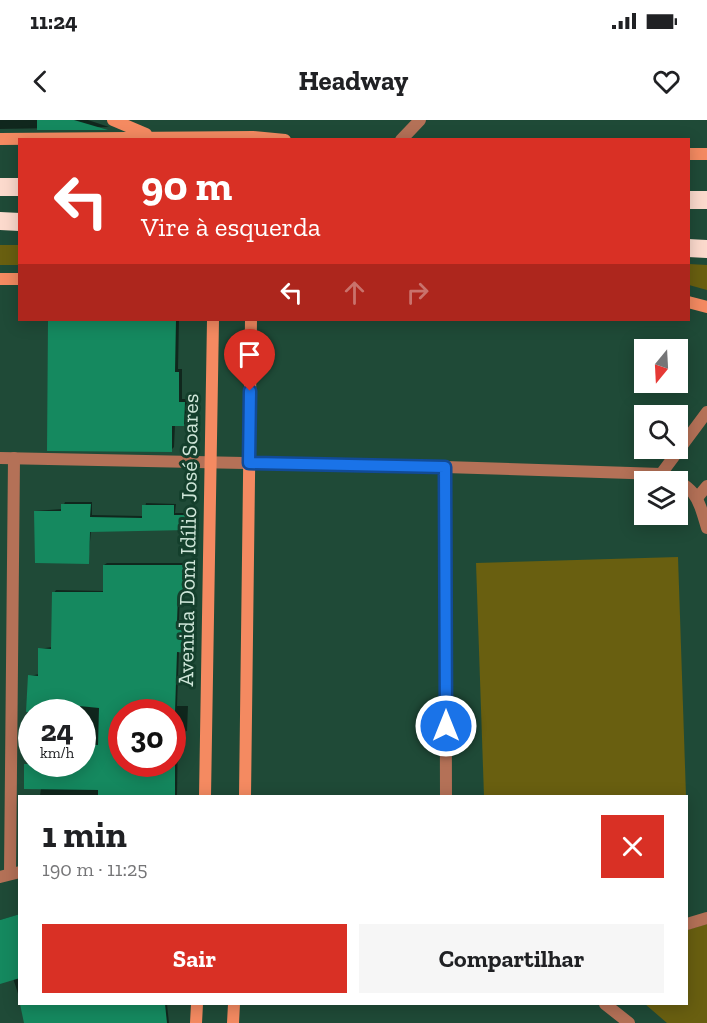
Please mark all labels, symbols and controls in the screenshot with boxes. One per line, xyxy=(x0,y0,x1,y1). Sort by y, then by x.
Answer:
text: 11:24 xyxy=(30,8,78,35)
icon: back xyxy=(24,65,57,98)
text: Headway xyxy=(299,65,408,97)
icon: heart xyxy=(650,65,683,98)
text: 90 m xyxy=(141,160,232,211)
icon: left xyxy=(42,162,120,240)
text: Vire à esquerda xyxy=(141,211,321,243)
icon: left xyxy=(275,276,308,309)
icon: ahead xyxy=(338,276,371,309)
icon: right xyxy=(401,276,434,309)
pin xyxy=(224,329,275,391)
icon: arrive xyxy=(233,338,266,371)
north arrow xyxy=(634,339,688,393)
map controls xyxy=(634,339,688,525)
street label: Avenida Dom Idílio José Soares xyxy=(172,393,204,687)
button: search xyxy=(634,405,688,459)
button: layers xyxy=(634,471,688,525)
position arrow xyxy=(414,694,478,758)
speed limit sign: 30 xyxy=(108,699,186,777)
text: 24 xyxy=(40,713,74,749)
text: km/h xyxy=(40,744,74,762)
text: 1 min xyxy=(42,813,127,856)
button: close xyxy=(601,815,664,878)
text: 190 m · 11:25 xyxy=(42,857,148,881)
button: Sair xyxy=(42,924,347,993)
button: Compartilhar xyxy=(359,924,664,993)

